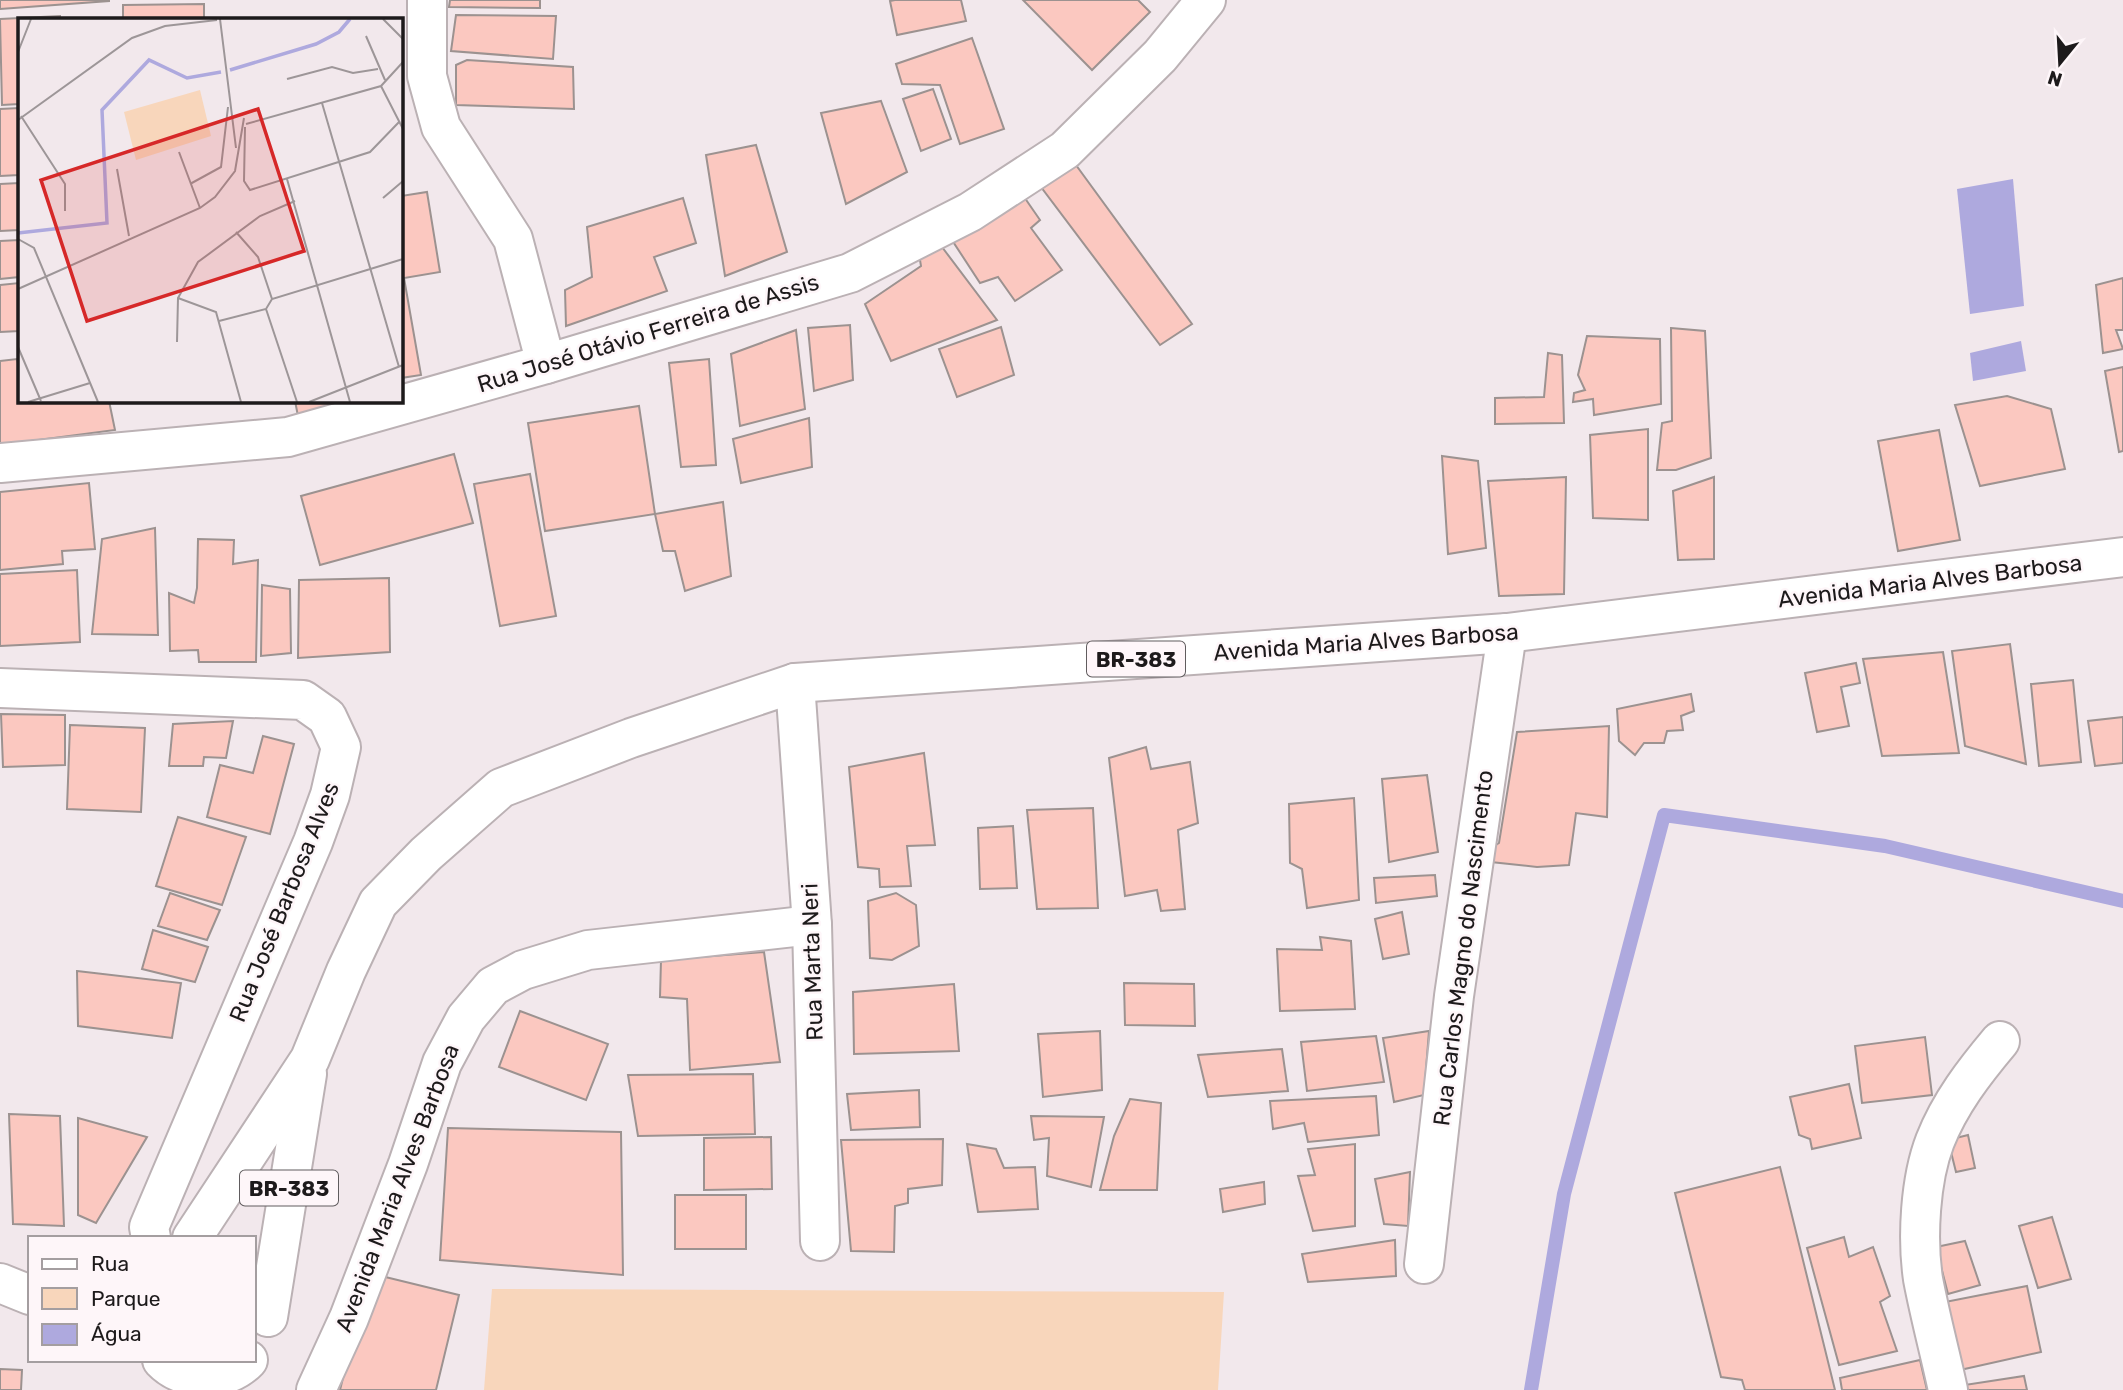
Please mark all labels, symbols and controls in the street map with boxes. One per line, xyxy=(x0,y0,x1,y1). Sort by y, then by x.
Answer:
inset map xyxy=(18,18,402,402)
north arrow xyxy=(2025,28,2095,98)
text: N xyxy=(2045,66,2065,92)
street label: Rua José Otávio Ferreira de Assis xyxy=(474,268,822,398)
street label: Avenida Maria Alves Barbosa xyxy=(1776,548,2084,614)
street label: Avenida Maria Alves Barbosa xyxy=(1212,617,1520,667)
road number: BR-383 xyxy=(1087,642,1185,676)
street label: Rua Carlos Magno do Nascimento xyxy=(1427,769,1499,1127)
street label: Rua José Barbosa Alves xyxy=(223,778,345,1026)
street label: Rua Marta Neri xyxy=(795,883,829,1041)
street label: Avenida Maria Alves Barbosa xyxy=(329,1040,465,1336)
road number: BR-383 xyxy=(240,1170,338,1206)
legend xyxy=(28,1236,256,1362)
text: Rua xyxy=(91,1251,129,1276)
text: Parque xyxy=(91,1286,161,1311)
text: Água xyxy=(91,1321,142,1346)

